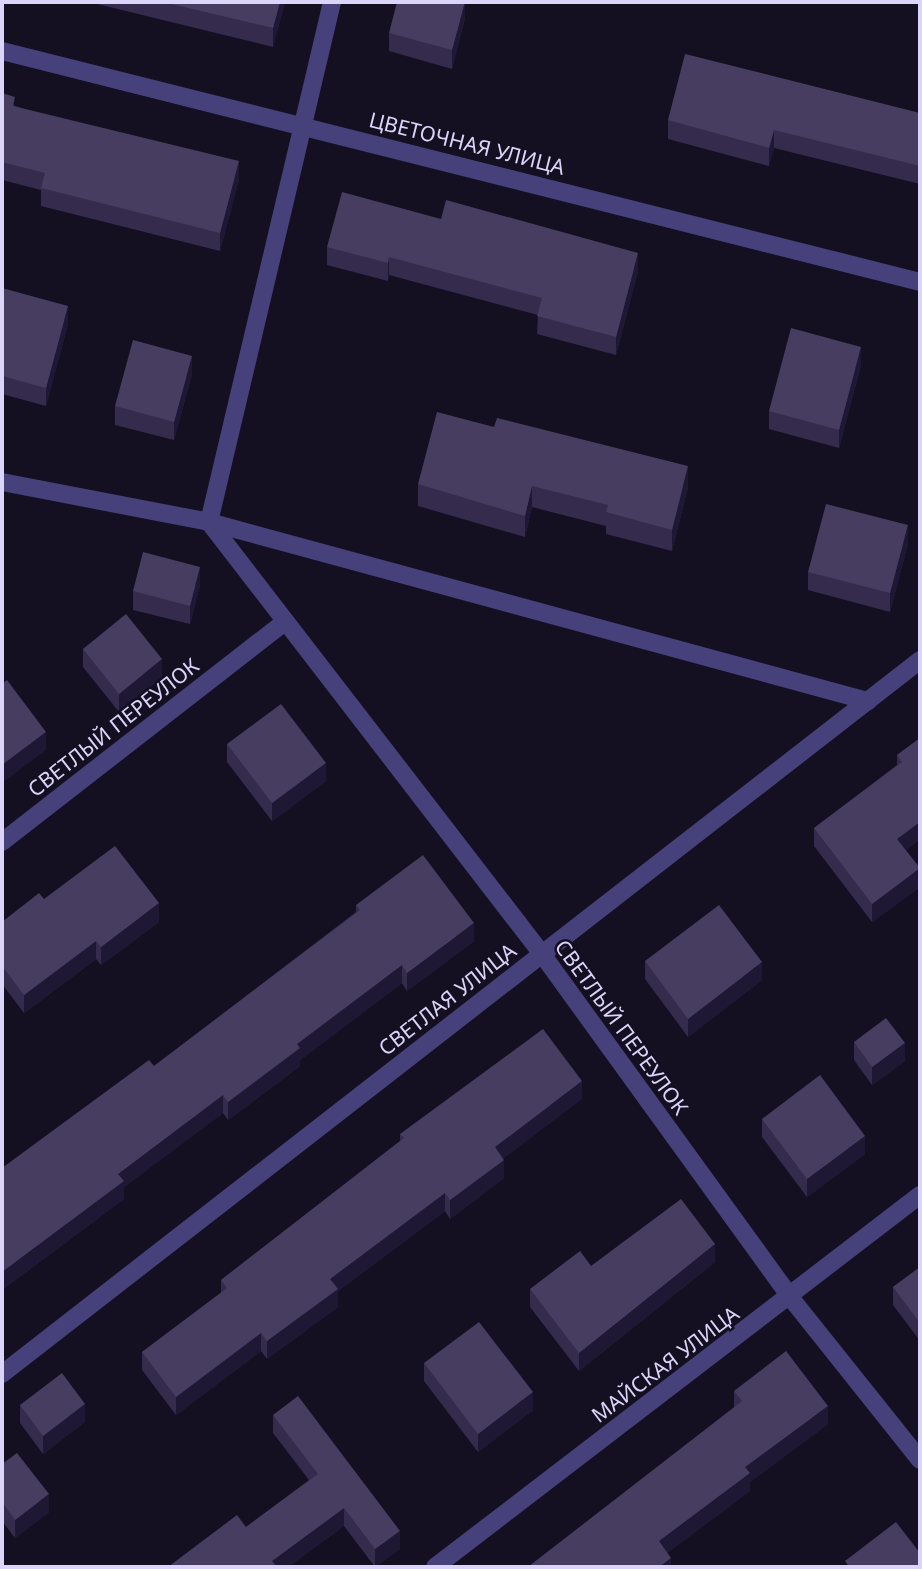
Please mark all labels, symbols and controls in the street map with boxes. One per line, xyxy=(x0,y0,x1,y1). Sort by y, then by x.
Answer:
street label: ЦВЕТОЧНАЯ УЛИЦА xyxy=(367,107,567,179)
street label: СВЕТЛЫЙ ПЕРЕУЛОК xyxy=(23,652,203,802)
street label: СВЕТЛЫЙ ПЕРЕУЛОК xyxy=(550,935,694,1119)
street label: СВЕТЛАЯ УЛИЦА xyxy=(373,938,521,1060)
street label: МАЙСКАЯ УЛИЦА xyxy=(586,1300,744,1428)

